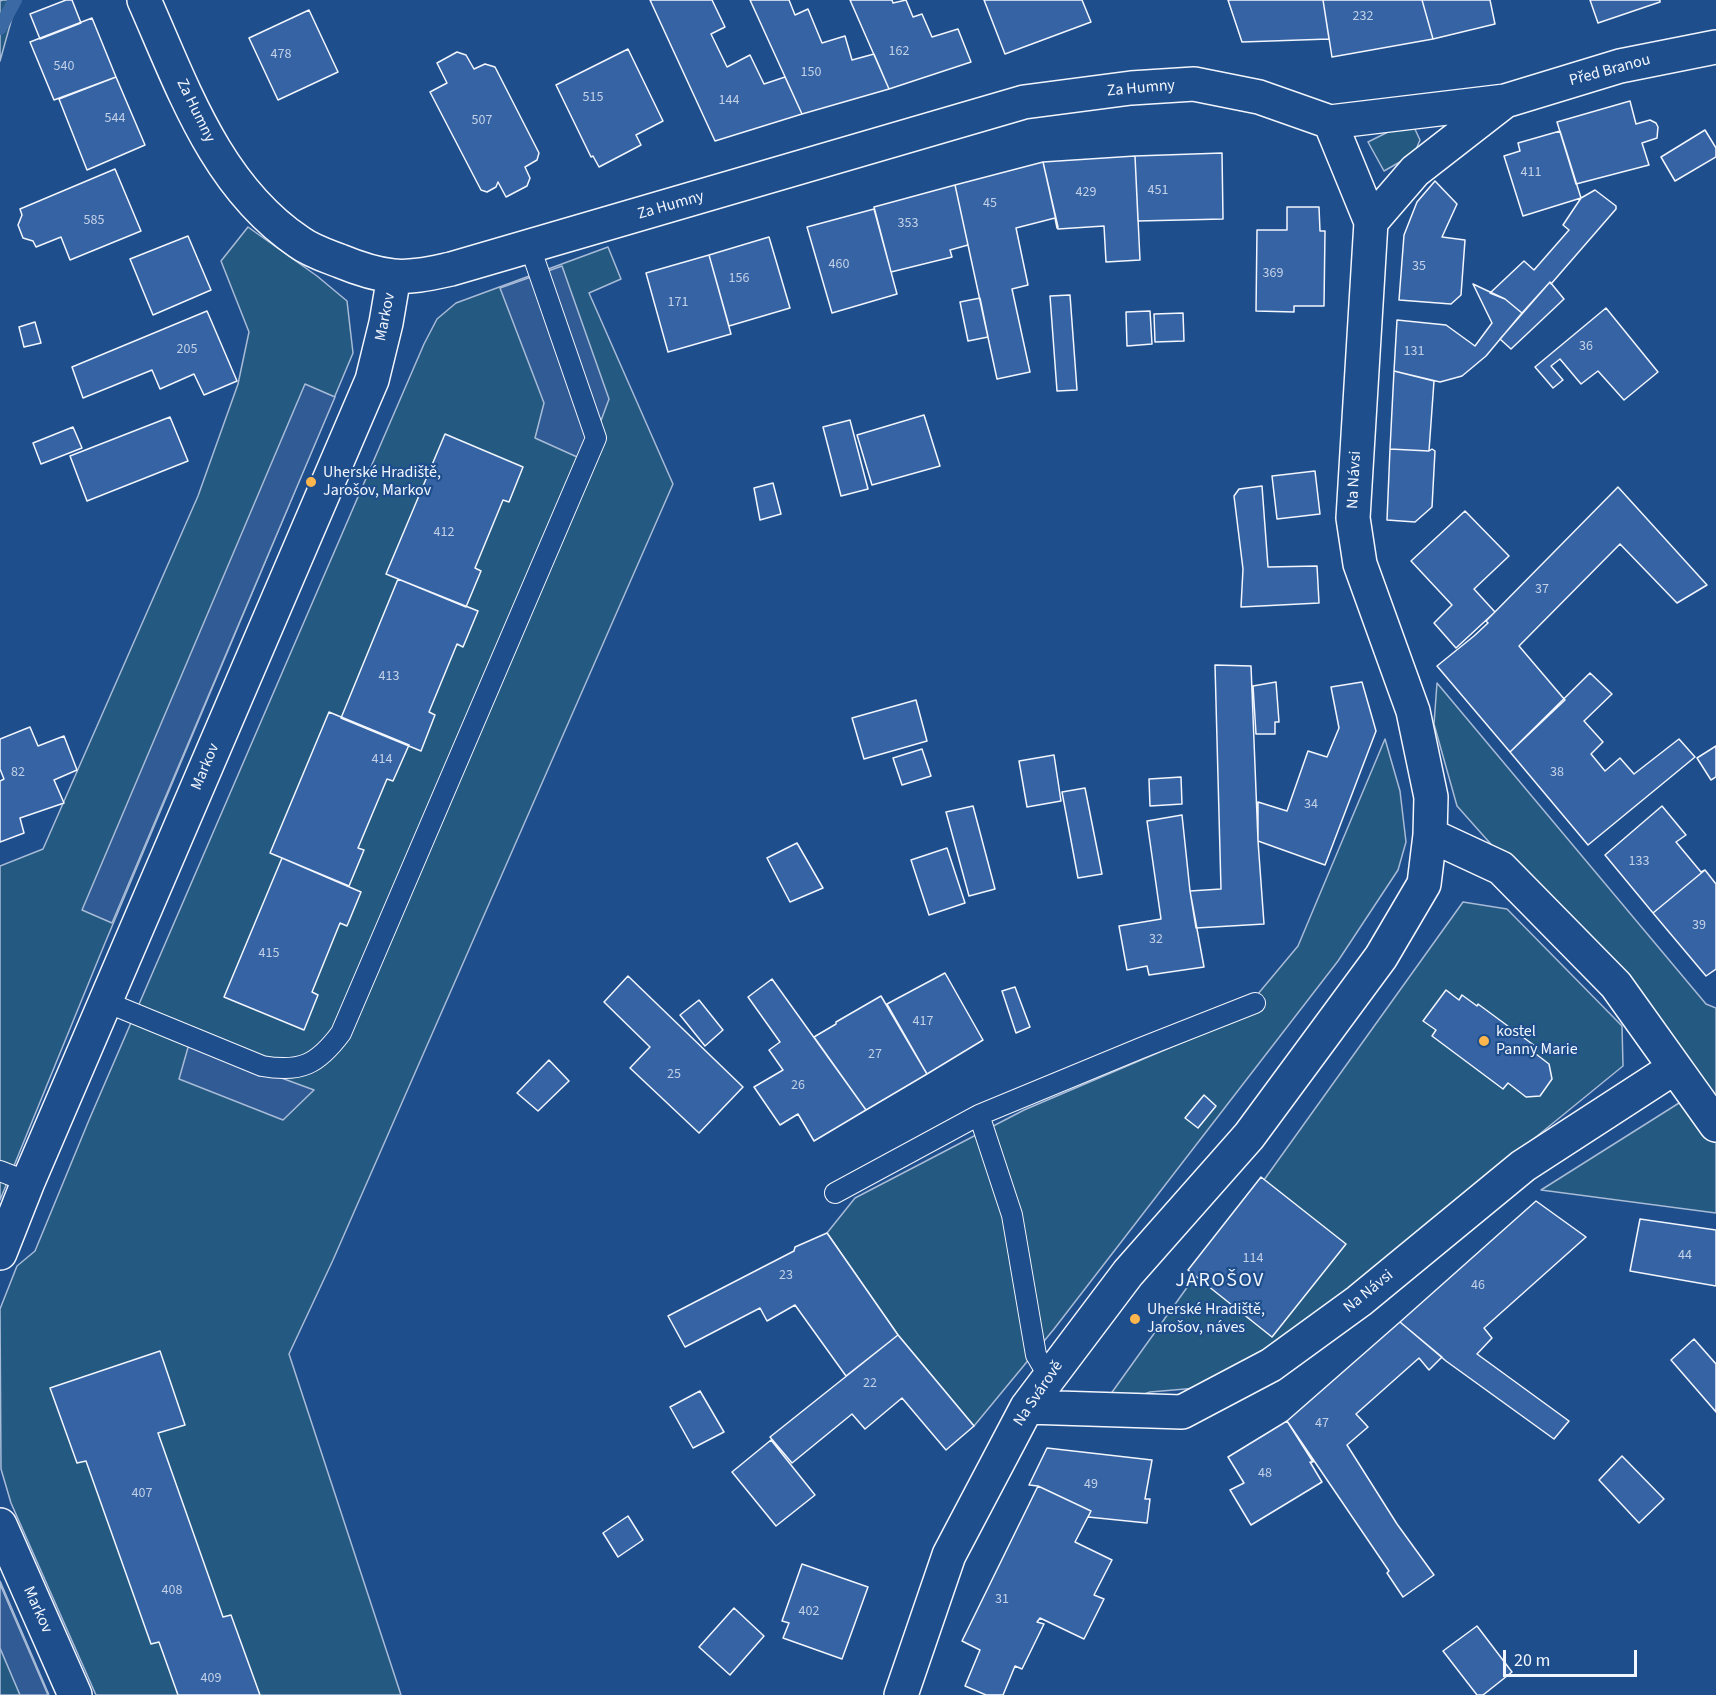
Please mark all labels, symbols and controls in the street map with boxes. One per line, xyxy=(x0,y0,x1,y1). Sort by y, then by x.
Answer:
house number: 232 xyxy=(1353,9,1373,25)
house number: 162 xyxy=(889,44,909,60)
house number: 478 xyxy=(271,47,291,63)
street label: Před Branou xyxy=(1567,51,1653,91)
house number: 540 xyxy=(54,59,74,75)
house number: 150 xyxy=(801,65,821,81)
street label: Za Humny xyxy=(171,76,219,146)
street label: Za Humny xyxy=(1106,76,1176,102)
house number: 515 xyxy=(583,90,603,106)
house number: 144 xyxy=(719,93,739,109)
house number: 544 xyxy=(105,111,125,127)
house number: 507 xyxy=(472,113,492,129)
house number: 411 xyxy=(1521,165,1541,181)
house number: 451 xyxy=(1148,183,1168,199)
house number: 429 xyxy=(1076,185,1096,201)
street label: Za Humny xyxy=(636,187,706,225)
house number: 45 xyxy=(983,196,997,212)
house number: 585 xyxy=(84,213,104,229)
house number: 353 xyxy=(898,216,918,232)
house number: 460 xyxy=(829,257,849,273)
house number: 35 xyxy=(1412,259,1426,275)
house number: 369 xyxy=(1263,266,1283,282)
house number: 156 xyxy=(729,271,749,287)
street label: Markov xyxy=(372,291,400,343)
house number: 171 xyxy=(668,295,688,311)
house number: 36 xyxy=(1579,339,1593,355)
house number: 205 xyxy=(177,342,197,358)
house number: 131 xyxy=(1404,344,1424,360)
street label: Na Návsi xyxy=(1344,450,1366,510)
place label: Uherské Hradiště, Jarošov, Markov xyxy=(323,463,441,501)
marker: Uherské Hradiště, Jarošov, Markov xyxy=(304,475,318,489)
house number: 412 xyxy=(434,525,454,541)
house number: 37 xyxy=(1535,582,1549,598)
house number: 413 xyxy=(379,669,399,685)
street label: Markov xyxy=(188,741,224,793)
house number: 414 xyxy=(372,752,392,768)
house number: 82 xyxy=(11,765,25,781)
house number: 38 xyxy=(1550,765,1564,781)
house number: 34 xyxy=(1304,797,1318,813)
house number: 133 xyxy=(1629,854,1649,870)
house number: 39 xyxy=(1692,918,1706,934)
house number: 32 xyxy=(1149,932,1163,948)
house number: 415 xyxy=(259,946,279,962)
house number: 417 xyxy=(913,1014,933,1030)
place label: kostel Panny Marie xyxy=(1496,1022,1578,1060)
marker: kostel Panny Marie xyxy=(1477,1034,1491,1048)
house number: 27 xyxy=(868,1047,882,1063)
house number: 25 xyxy=(667,1067,681,1083)
house number: 26 xyxy=(791,1078,805,1094)
house number: 44 xyxy=(1678,1248,1692,1264)
house number: 114 xyxy=(1243,1251,1263,1267)
street label: Na Návsi xyxy=(1340,1266,1398,1318)
house number: 23 xyxy=(779,1268,793,1284)
district label: JAROŠOV xyxy=(1175,1270,1265,1294)
house number: 46 xyxy=(1471,1278,1485,1294)
place label: Uherské Hradiště, Jarošov, náves xyxy=(1147,1300,1265,1338)
marker: Uherské Hradiště, Jarošov, náves xyxy=(1128,1312,1142,1326)
street label: Na Svárově xyxy=(1010,1358,1068,1430)
house number: 22 xyxy=(863,1376,877,1392)
house number: 47 xyxy=(1315,1416,1329,1432)
house number: 48 xyxy=(1258,1466,1272,1482)
house number: 49 xyxy=(1084,1477,1098,1493)
house number: 407 xyxy=(132,1486,152,1502)
house number: 408 xyxy=(162,1583,182,1599)
street label: Markov xyxy=(18,1584,56,1636)
house number: 31 xyxy=(995,1592,1009,1608)
house number: 402 xyxy=(799,1604,819,1620)
scale bar xyxy=(1506,1638,1640,1676)
text: 20 m xyxy=(1514,1648,1550,1673)
house number: 409 xyxy=(201,1671,221,1687)

